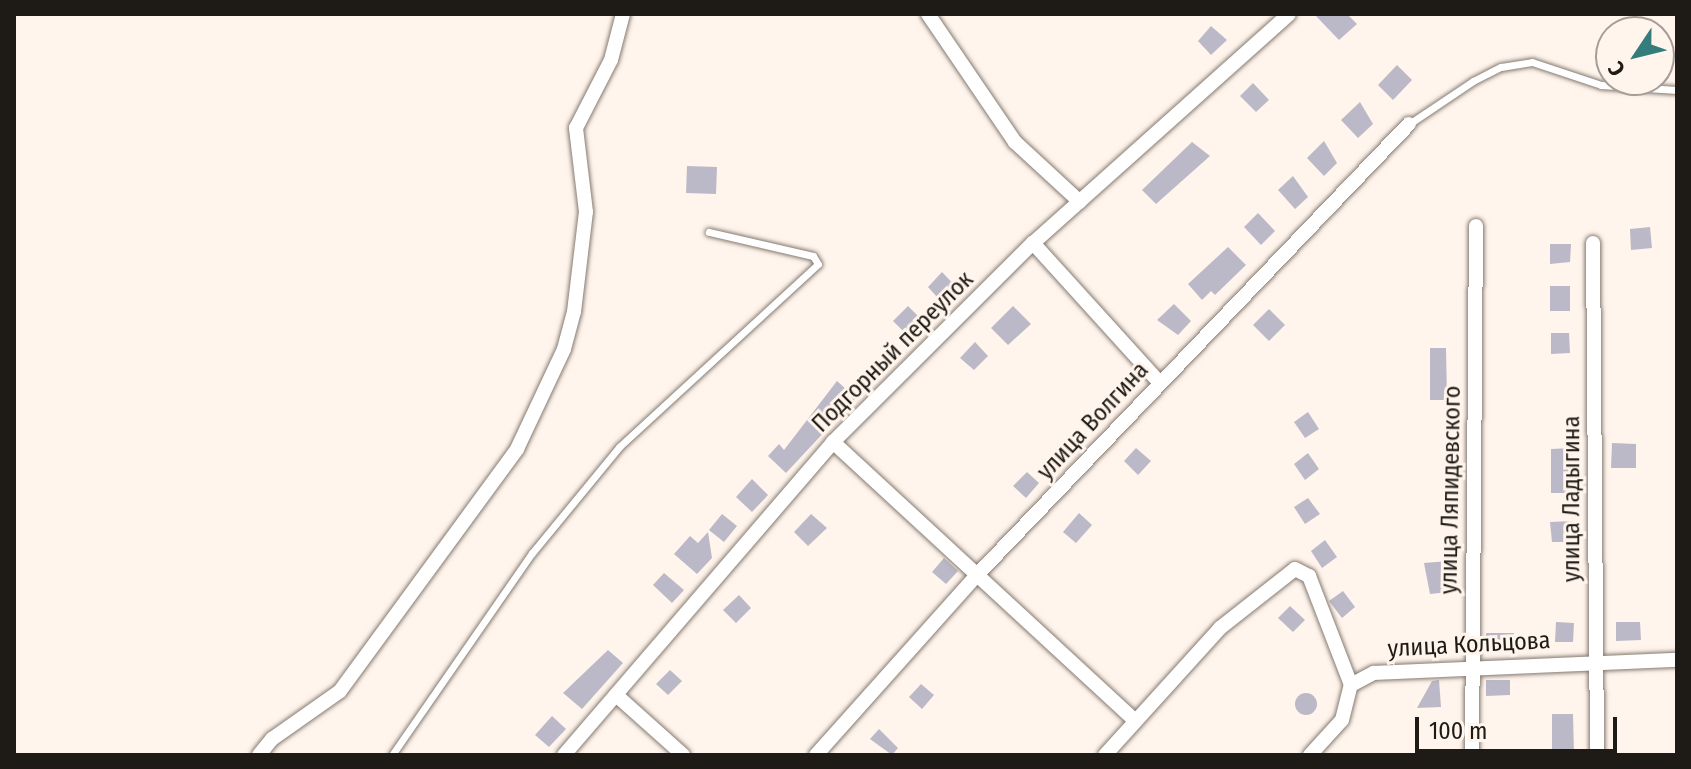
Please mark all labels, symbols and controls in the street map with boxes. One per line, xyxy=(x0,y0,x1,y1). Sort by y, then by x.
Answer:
north arrow xyxy=(1595,16,1675,96)
text: С xyxy=(1602,56,1631,81)
street label: Подгорный переулок xyxy=(806,265,980,439)
street label: улица Волгина xyxy=(1031,356,1155,486)
street label: улица Ляпидевского xyxy=(1435,386,1467,594)
street label: улица Ладыгина xyxy=(1558,416,1586,582)
street label: улица Кольцова xyxy=(1387,626,1551,664)
scale bar xyxy=(1419,701,1621,751)
text: 100 m xyxy=(1429,717,1487,745)

